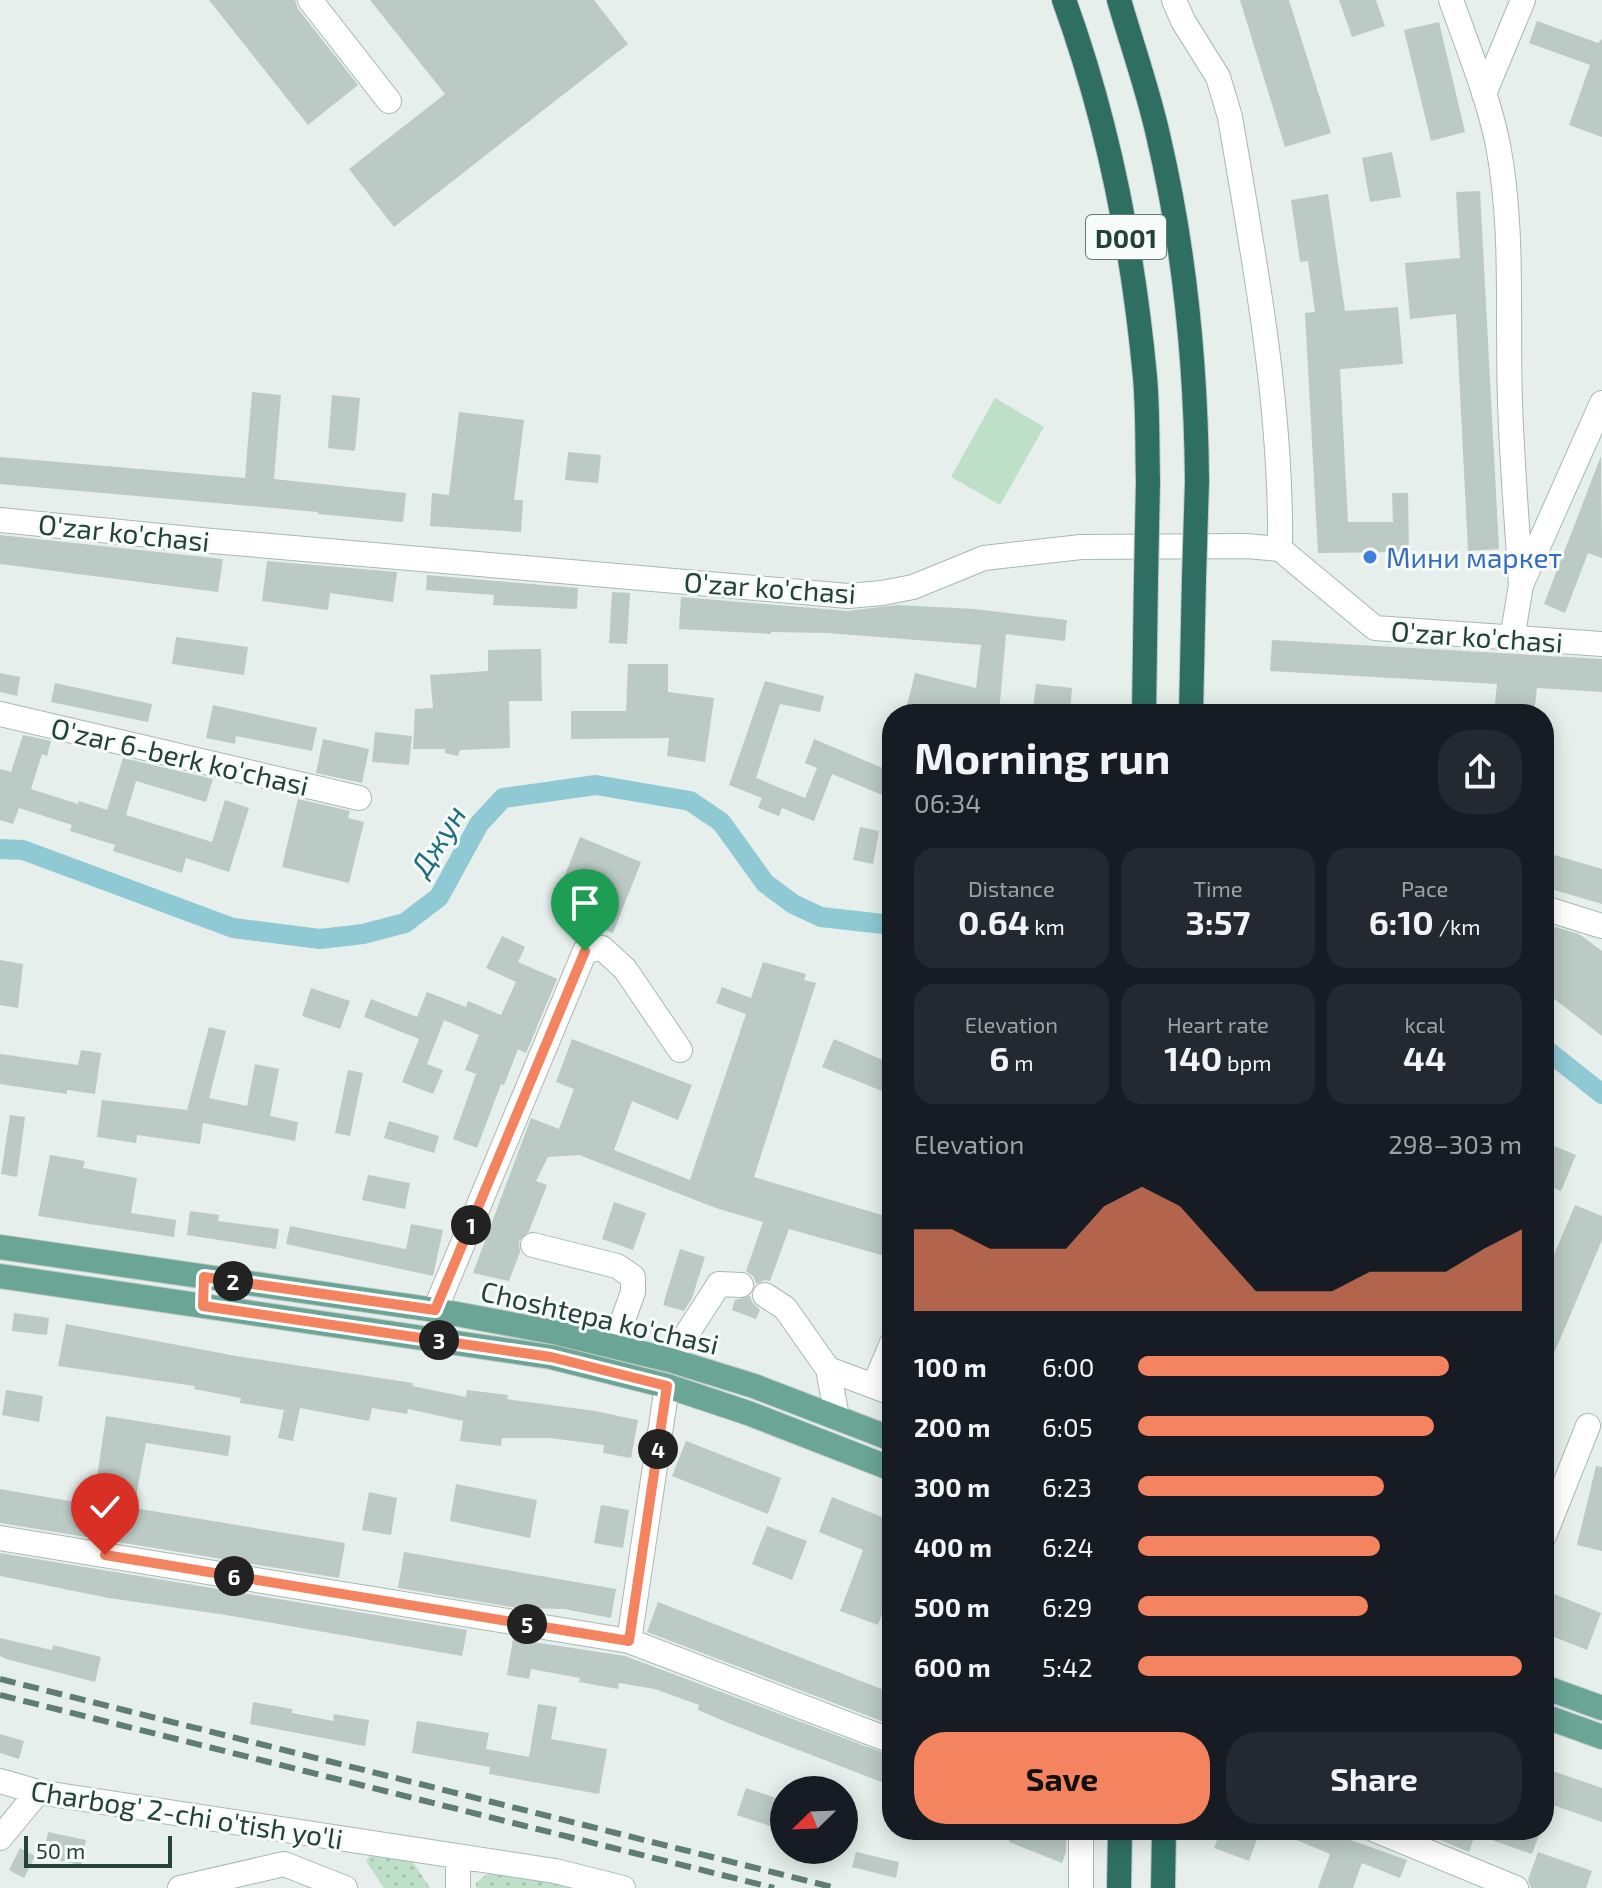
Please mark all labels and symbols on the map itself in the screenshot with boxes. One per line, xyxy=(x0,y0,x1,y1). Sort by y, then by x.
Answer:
road number: D001 xyxy=(1086,215,1166,259)
street label: O'zar ko'chasi xyxy=(37,506,211,558)
place label: Мини маркет xyxy=(1386,540,1562,574)
marker: Мини маркет xyxy=(1361,548,1379,566)
street label: O'zar ko'chasi xyxy=(683,564,857,610)
street label: O'zar ko'chasi xyxy=(1390,613,1564,659)
street label: O'zar 6-berk ko'chasi xyxy=(48,710,312,802)
water label: Джун xyxy=(400,798,473,884)
pin xyxy=(551,869,619,951)
pin: 1 xyxy=(451,1205,491,1245)
pin: 2 xyxy=(213,1261,253,1301)
street label: Choshtepa ko'chasi xyxy=(478,1273,722,1361)
pin: 3 xyxy=(419,1320,459,1360)
pin: 4 xyxy=(638,1429,678,1469)
pin xyxy=(71,1473,139,1555)
pin: 6 xyxy=(214,1556,254,1596)
pin: 5 xyxy=(507,1604,547,1644)
street label: Charbog' 2-chi o'tish yo'li xyxy=(28,1773,346,1855)
north arrow xyxy=(770,1776,858,1864)
scale bar xyxy=(24,1832,172,1868)

